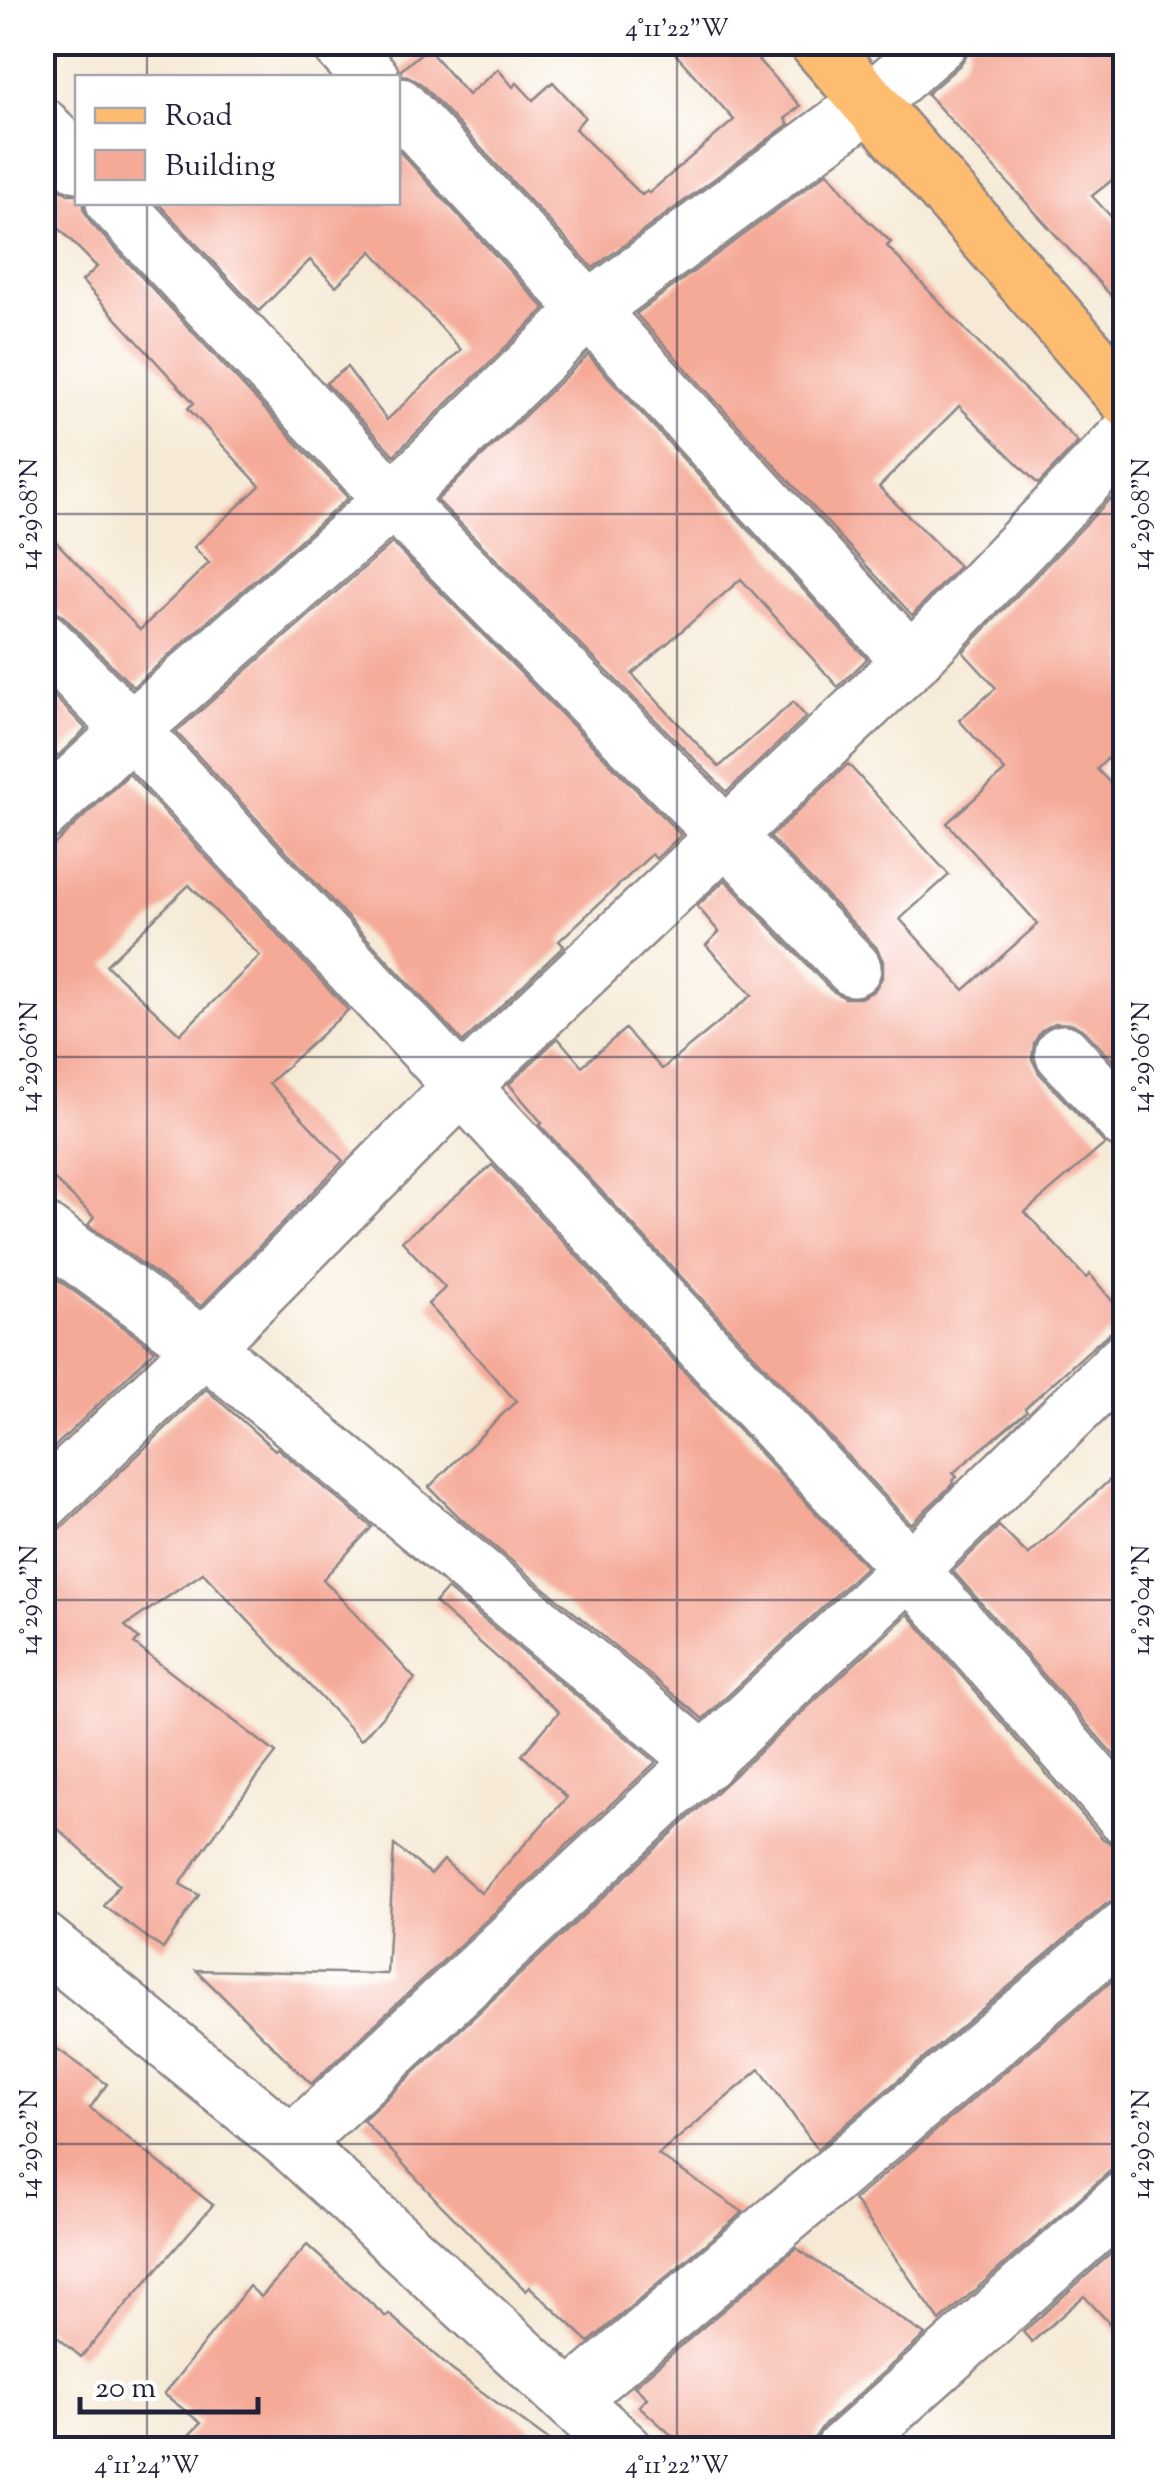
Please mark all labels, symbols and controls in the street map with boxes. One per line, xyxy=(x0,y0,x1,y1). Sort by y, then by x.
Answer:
text: 4°11'22"W xyxy=(625,12,729,48)
legend xyxy=(75,75,400,205)
text: Road xyxy=(165,96,232,139)
text: Building xyxy=(165,146,275,189)
text: 14°29'08"N xyxy=(13,458,49,570)
text: 14°29'08"N xyxy=(1125,458,1161,570)
text: 14°29'06"N xyxy=(13,1001,49,1113)
text: 14°29'06"N xyxy=(1125,1001,1161,1113)
text: 14°29'04"N xyxy=(13,1545,49,1655)
text: 14°29'04"N xyxy=(1125,1545,1161,1655)
text: 14°29'02"N xyxy=(13,2089,49,2199)
text: 14°29'02"N xyxy=(1125,2089,1161,2199)
scale bar xyxy=(80,2352,258,2414)
text: 20 m xyxy=(95,2368,156,2411)
text: 4°11'24"W xyxy=(95,2449,200,2485)
text: 4°11'22"W xyxy=(625,2449,729,2485)

